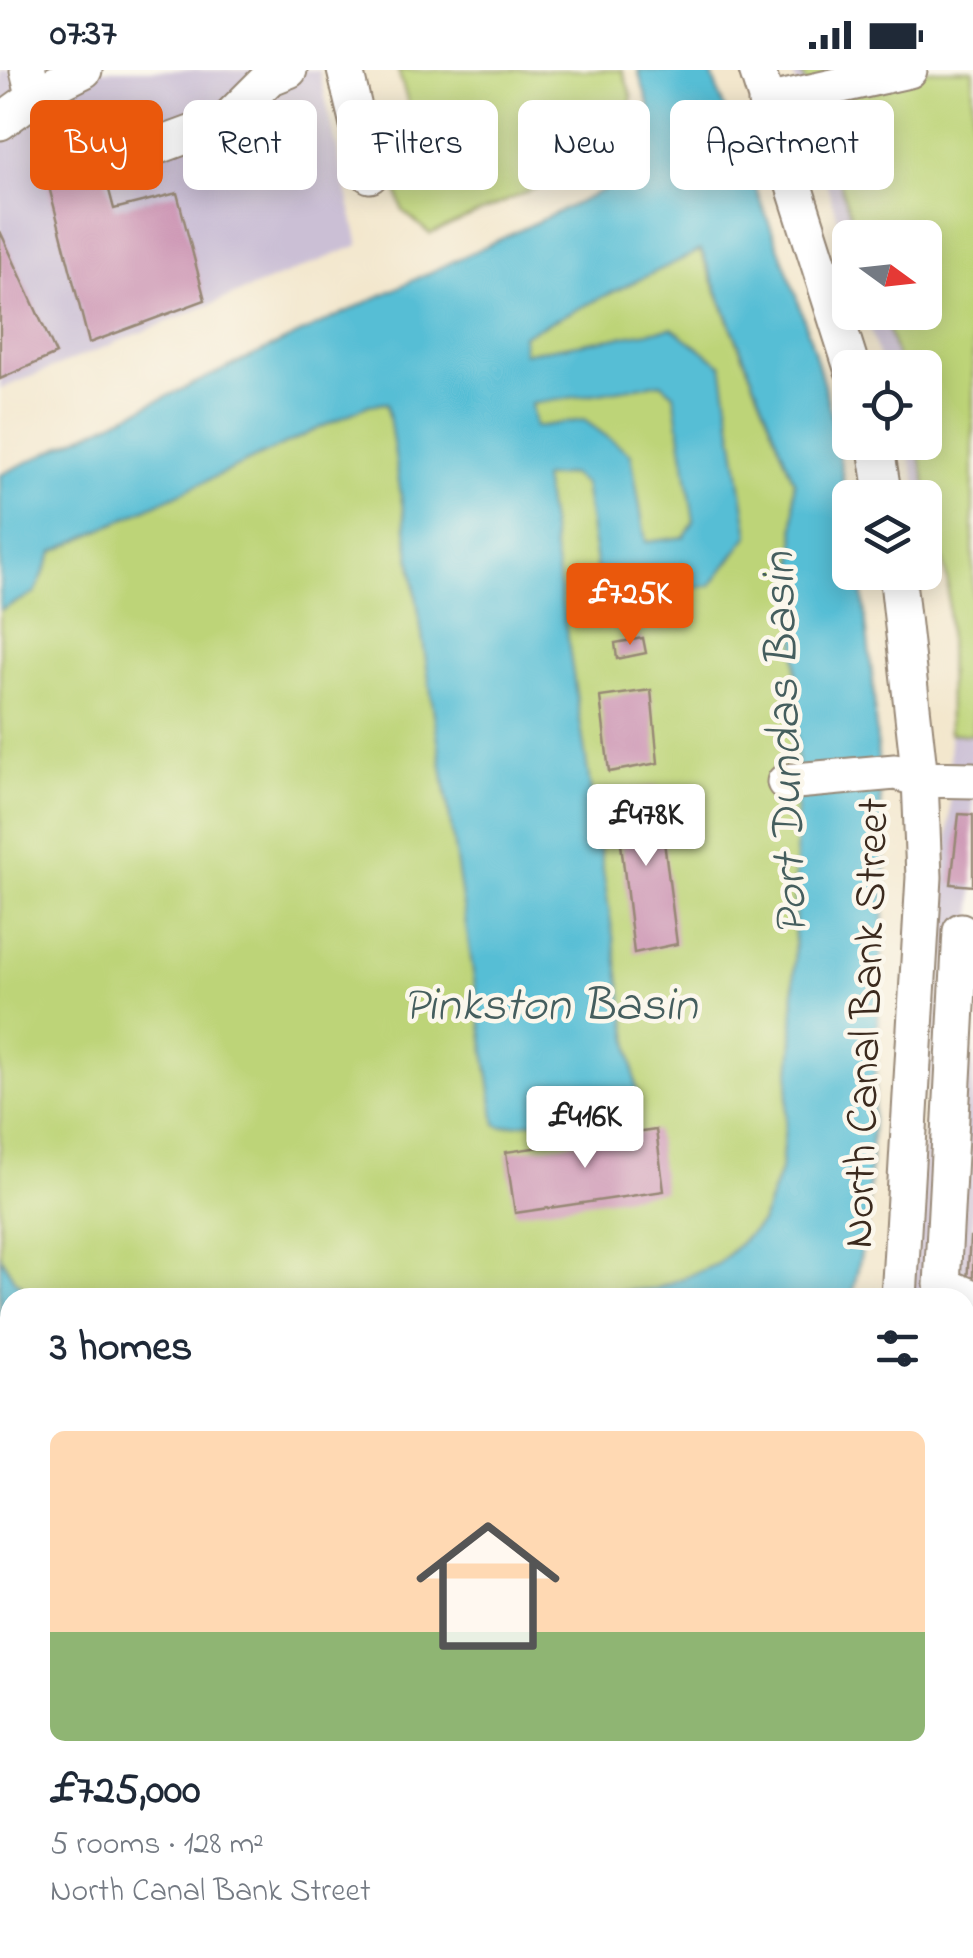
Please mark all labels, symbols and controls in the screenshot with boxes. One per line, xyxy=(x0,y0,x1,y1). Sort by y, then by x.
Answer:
text: 07:37 xyxy=(50,7,117,63)
chip: Buy xyxy=(30,100,163,190)
chip: Rent xyxy=(183,100,317,190)
chip: Filters xyxy=(337,100,498,190)
chip: New xyxy=(518,100,650,190)
chip: Apartment xyxy=(670,100,894,190)
north arrow xyxy=(832,220,942,330)
map controls xyxy=(832,220,942,590)
button: locate xyxy=(832,350,942,460)
button: layers xyxy=(832,480,942,590)
water label: Port Dundas Basin xyxy=(745,550,829,937)
pin: £725K xyxy=(560,563,700,648)
text: £725K xyxy=(588,572,672,619)
pin: £478K xyxy=(576,784,716,869)
text: £478K xyxy=(609,793,683,840)
street label: North Canal Bank Street xyxy=(827,797,909,1250)
water label: Pinkston Basin xyxy=(403,972,699,1042)
pin: £416K xyxy=(515,1086,655,1171)
text: £416K xyxy=(548,1095,622,1142)
text: 3 homes xyxy=(50,1318,192,1379)
icon: filters xyxy=(870,1321,925,1376)
icon: home xyxy=(398,1496,578,1676)
text: £725,000 xyxy=(50,1761,200,1822)
text: 5 rooms · 128 m² xyxy=(50,1822,264,1869)
text: North Canal Bank Street xyxy=(50,1869,371,1916)

